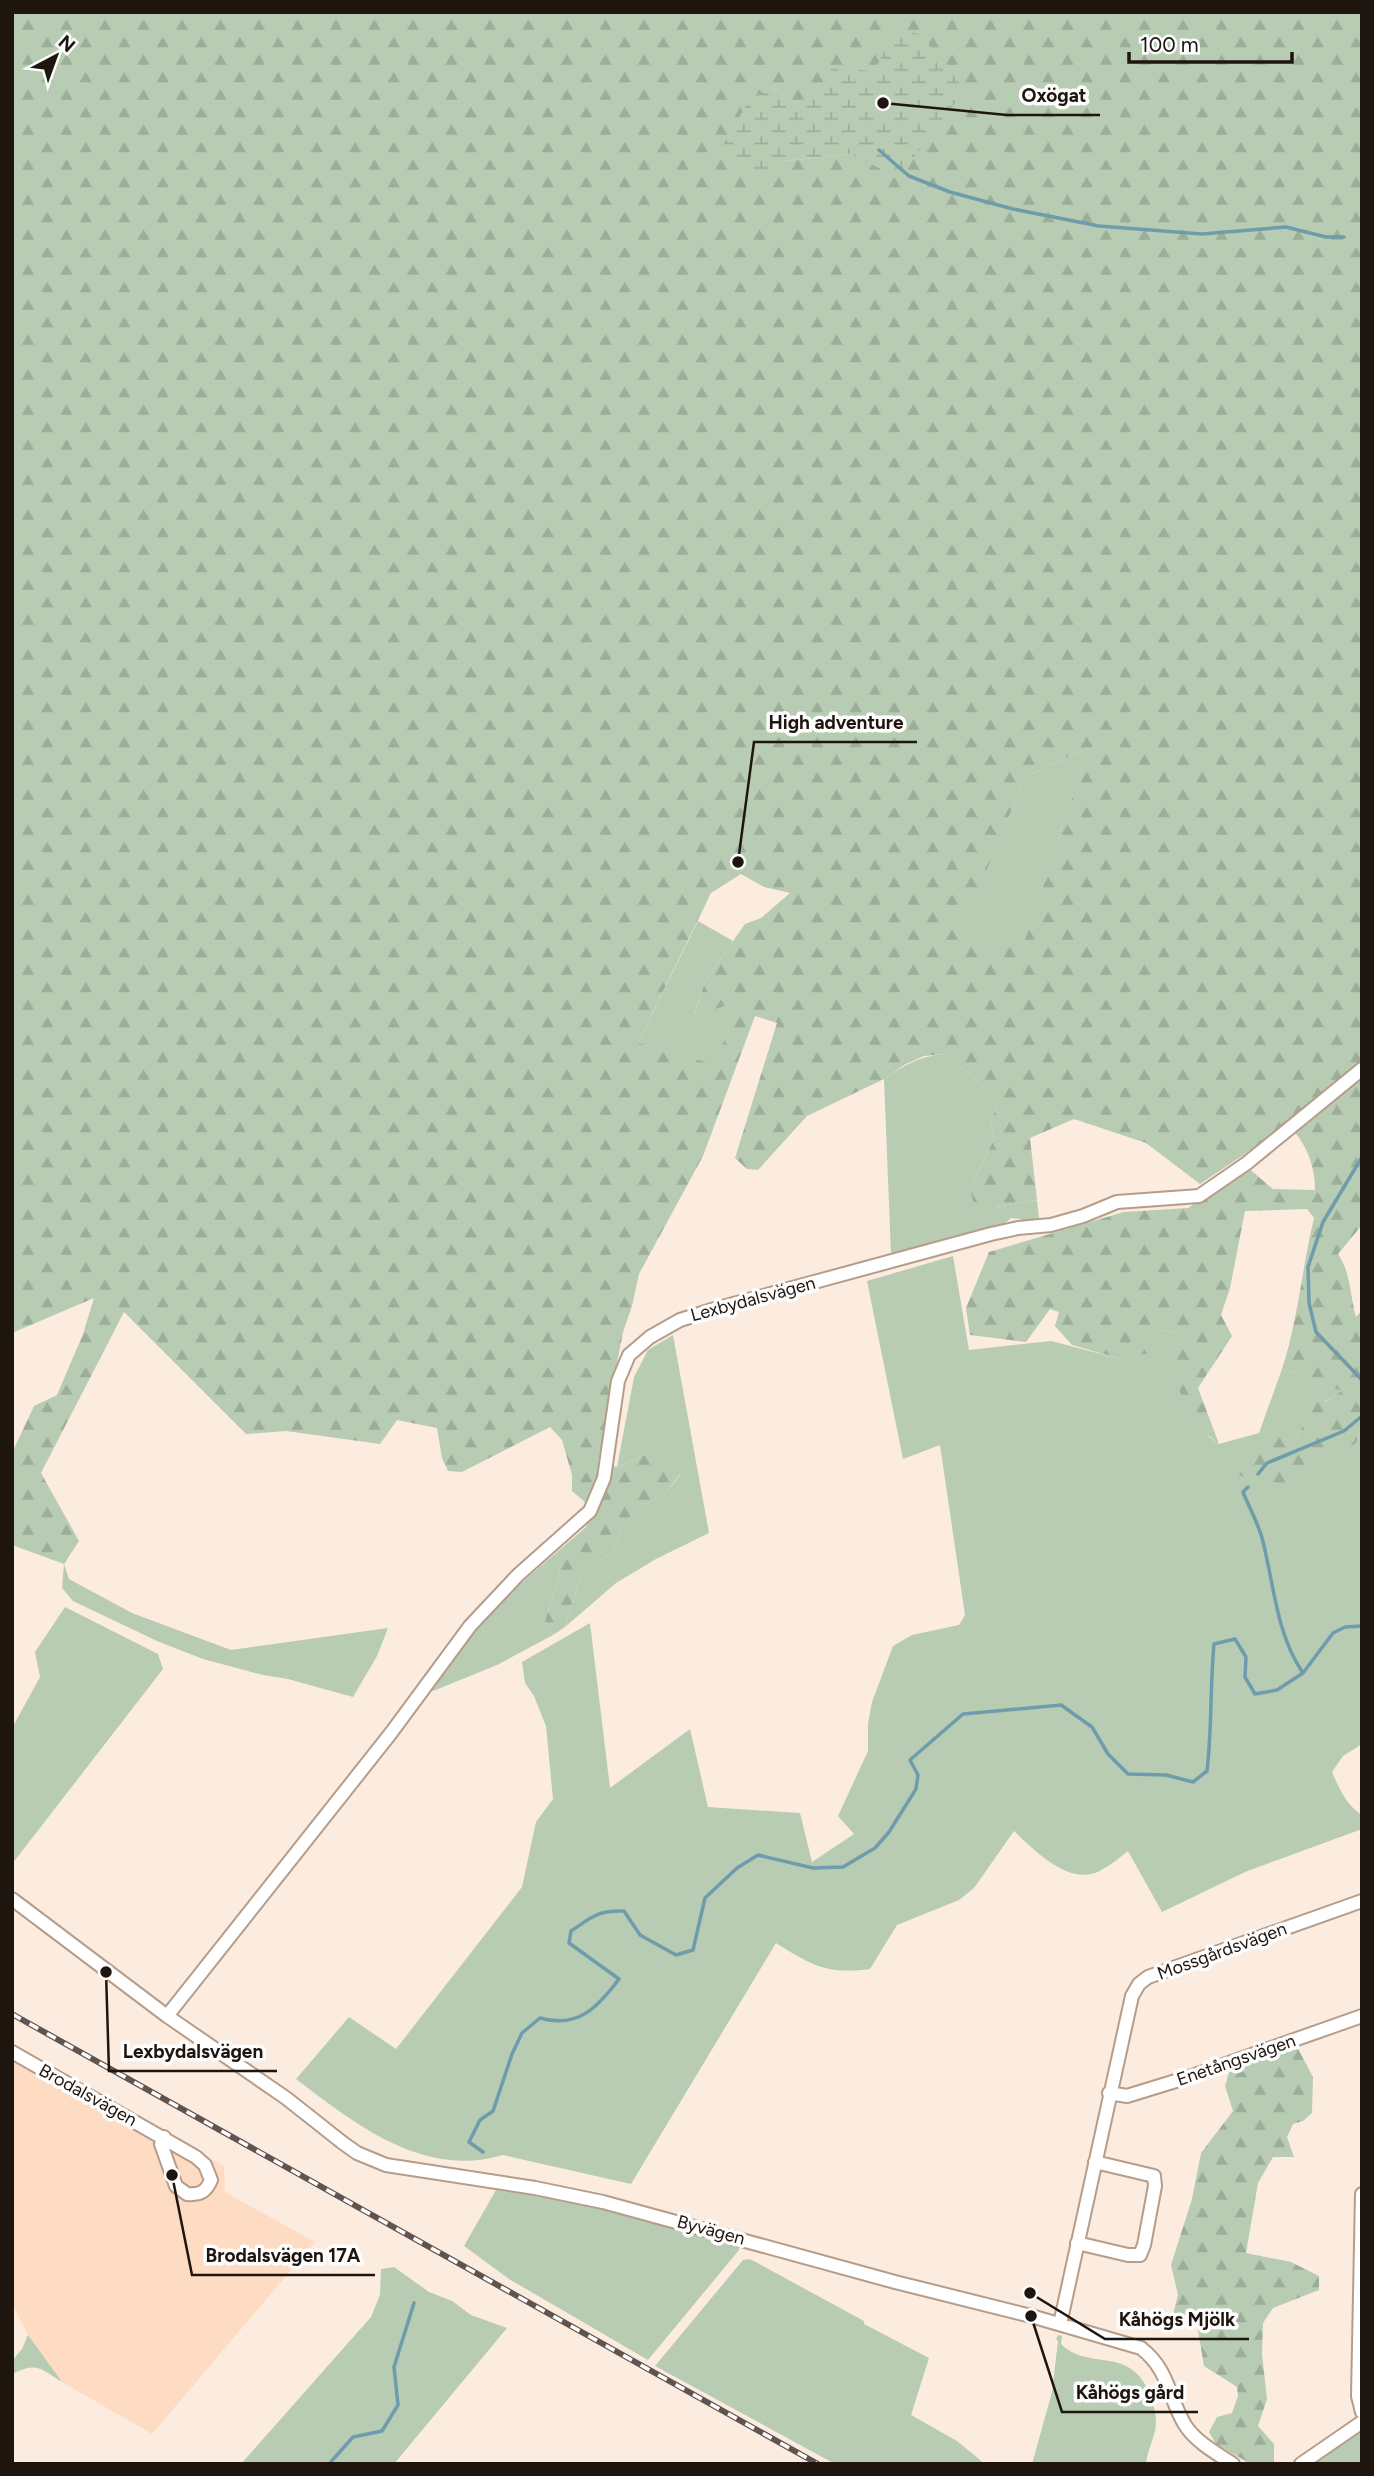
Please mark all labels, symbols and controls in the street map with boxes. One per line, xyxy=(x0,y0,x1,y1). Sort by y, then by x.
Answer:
north arrow xyxy=(21,21,91,91)
scale bar xyxy=(1129,21,1292,65)
text: N xyxy=(54,30,80,57)
text: 100 m xyxy=(1140,32,1199,57)
callout: Oxögat xyxy=(1007,75,1100,115)
text: Oxögat xyxy=(1021,84,1087,107)
callout: High adventure xyxy=(754,702,917,742)
text: High adventure xyxy=(768,711,904,734)
street label: Lexbydalsvägen xyxy=(688,1272,818,1326)
street label: Mossgårdsvägen xyxy=(1154,1917,1290,1985)
street label: Enetångsvägen xyxy=(1174,2029,1298,2091)
callout: Lexbydalsvägen xyxy=(109,2031,277,2071)
text: Lexbydalsvägen xyxy=(123,2040,263,2063)
street label: Brodalsvägen xyxy=(35,2059,141,2131)
street label: Byvägen xyxy=(675,2210,747,2250)
callout: Brodalsvägen 17A xyxy=(192,2235,375,2275)
text: Brodalsvägen 17A xyxy=(206,2244,361,2267)
callout: Kåhögs Mjölk xyxy=(1105,2299,1249,2339)
text: Kåhögs Mjölk xyxy=(1119,2308,1236,2331)
callout: Kåhögs gård xyxy=(1062,2372,1198,2412)
text: Kåhögs gård xyxy=(1076,2381,1184,2404)

